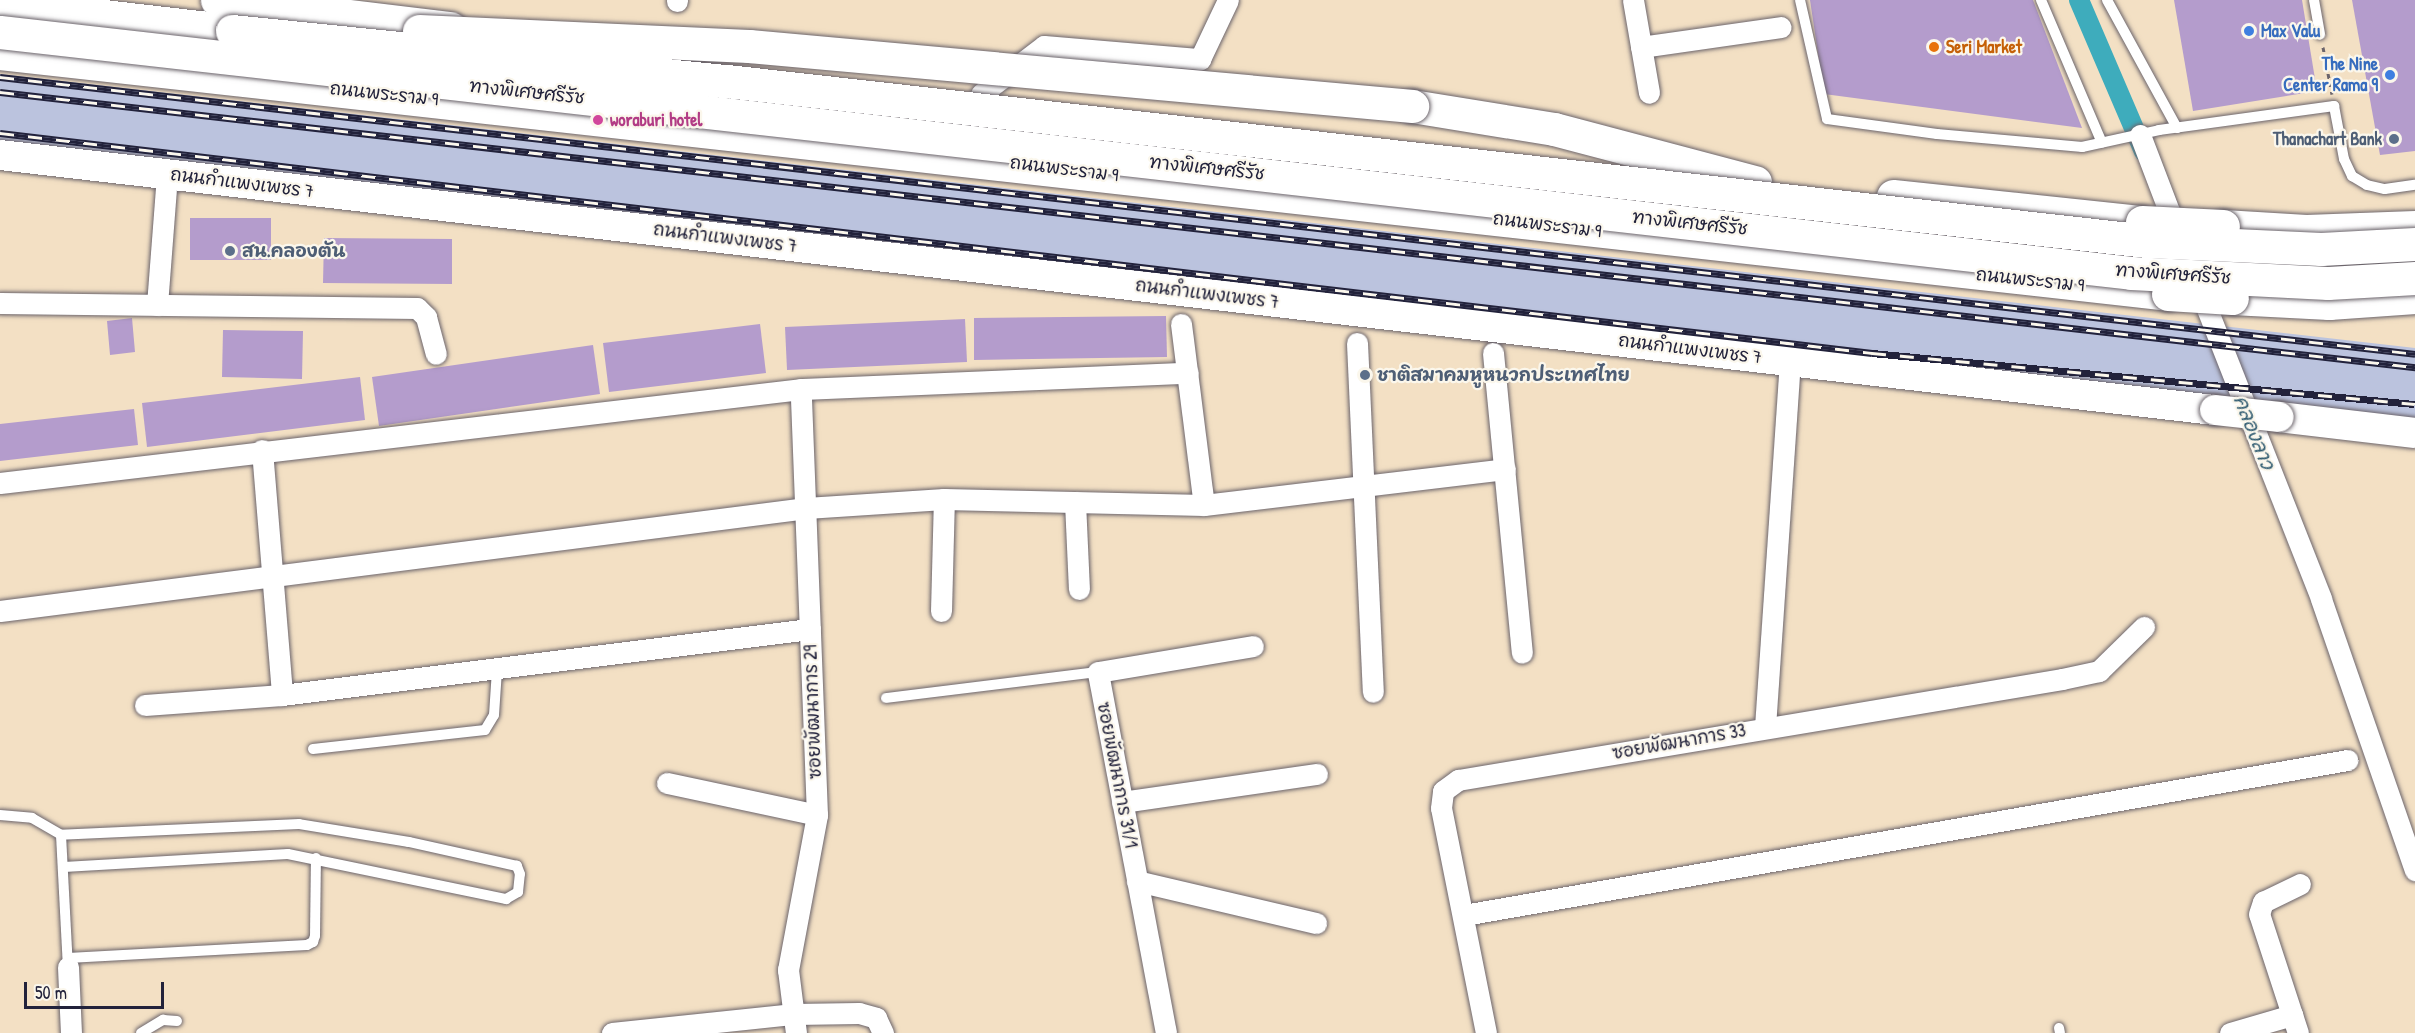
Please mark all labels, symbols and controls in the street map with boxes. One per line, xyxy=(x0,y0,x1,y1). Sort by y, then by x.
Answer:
place label: Max Valu xyxy=(2261,20,2320,42)
marker: Max Valu xyxy=(2242,24,2256,38)
place label: Seri Market xyxy=(1946,36,2022,58)
marker: Seri Market xyxy=(1927,40,1941,54)
place label: The Nine Center Rama 9 xyxy=(2283,54,2378,97)
marker: The Nine Center Rama 9 xyxy=(2383,68,2397,82)
street label: ทางพิเศษศรีรัช xyxy=(468,75,586,109)
street label: ถนนพระราม 9 xyxy=(329,78,439,110)
place label: woraburi hotel xyxy=(610,109,702,131)
marker: woraburi hotel xyxy=(591,113,605,127)
place label: Thanachart Bank xyxy=(2273,128,2382,150)
marker: Thanachart Bank xyxy=(2387,132,2401,146)
street label: ทางพิเศษศรีรัช xyxy=(1148,151,1266,185)
street label: ถนนพระราม 9 xyxy=(1009,152,1119,186)
street label: ถนนกำแพงเพชร 7 xyxy=(169,163,315,203)
street label: ทางพิเศษศรีรัช xyxy=(1631,206,1749,240)
street label: ถนนพระราม 9 xyxy=(1492,208,1602,242)
street label: ถนนกำแพงเพชร 7 xyxy=(652,218,798,258)
place label: สน.คลองตัน xyxy=(242,240,346,262)
marker: สน.คลองตัน xyxy=(223,244,237,258)
street label: ทางพิเศษศรีรัช xyxy=(2114,259,2232,289)
street label: ถนนพระราม 9 xyxy=(1975,264,2085,296)
street label: ถนนกำแพงเพชร 7 xyxy=(1134,274,1280,314)
street label: ถนนกำแพงเพชร 7 xyxy=(1617,329,1763,369)
place label: ชาติสมาคมหูหนวกประเทศไทย xyxy=(1377,364,1630,386)
marker: ชาติสมาคมหูหนวกประเทศไทย xyxy=(1358,368,1372,382)
water label: คลองลาว xyxy=(2229,391,2281,473)
street label: ซอยพัฒนาการ 29 xyxy=(800,645,826,779)
street label: ซอยพัฒนาการ 31/1 xyxy=(1092,700,1142,850)
street label: ซอยพัฒนาการ 33 xyxy=(1610,720,1748,764)
scale bar xyxy=(27,970,166,1008)
text: 50 m xyxy=(35,980,67,1005)

